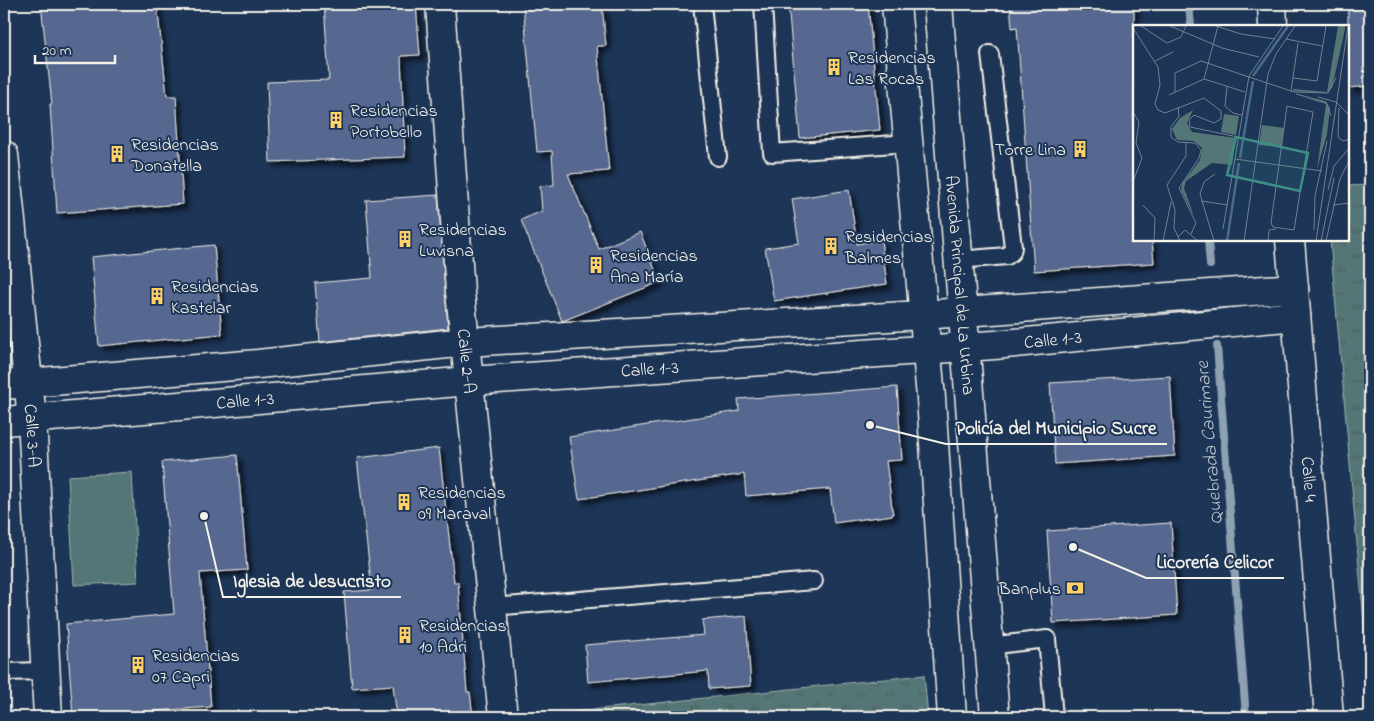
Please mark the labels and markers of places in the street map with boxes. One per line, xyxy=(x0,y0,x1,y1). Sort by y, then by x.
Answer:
place label: Residencias Las Rocas xyxy=(848,46,936,93)
building icon: Residencias Las Rocas xyxy=(824,57,844,77)
place label: Residencias Portobello xyxy=(350,99,438,146)
building icon: Residencias Portobello xyxy=(326,110,346,130)
place label: Residencias Donatella xyxy=(130,133,219,180)
place label: Torre Lina xyxy=(995,138,1066,164)
building icon: Torre Lina xyxy=(1070,139,1090,159)
building icon: Residencias Donatella xyxy=(107,144,127,164)
place label: Residencias Luvisna xyxy=(419,218,507,265)
place label: Residencias Balmes xyxy=(844,225,933,272)
building icon: Residencias Luvisna xyxy=(395,229,415,249)
building icon: Residencias Balmes xyxy=(821,236,841,256)
place label: Residencias Ana María xyxy=(610,244,698,291)
building icon: Residencias Ana María xyxy=(586,255,606,275)
place label: Residencias Kastelar xyxy=(171,275,259,322)
building icon: Residencias Kastelar xyxy=(147,286,167,306)
callout: Policía del Municipio Sucre xyxy=(946,410,1167,444)
place label: Residencias 09 Maraval xyxy=(418,481,506,528)
building icon: Residencias 09 Maraval xyxy=(394,492,414,512)
callout: Licorería Celicor xyxy=(1146,544,1284,578)
callout: Iglesia de Jesucristo xyxy=(223,563,401,597)
place label: Banplus xyxy=(998,577,1061,603)
bank icon: Banplus xyxy=(1065,578,1085,598)
place label: Residencias 10 Adri xyxy=(419,614,507,661)
building icon: Residencias 10 Adri xyxy=(395,625,415,645)
place label: Residencias 07 Capri xyxy=(152,644,240,691)
building icon: Residencias 07 Capri xyxy=(128,655,148,675)

